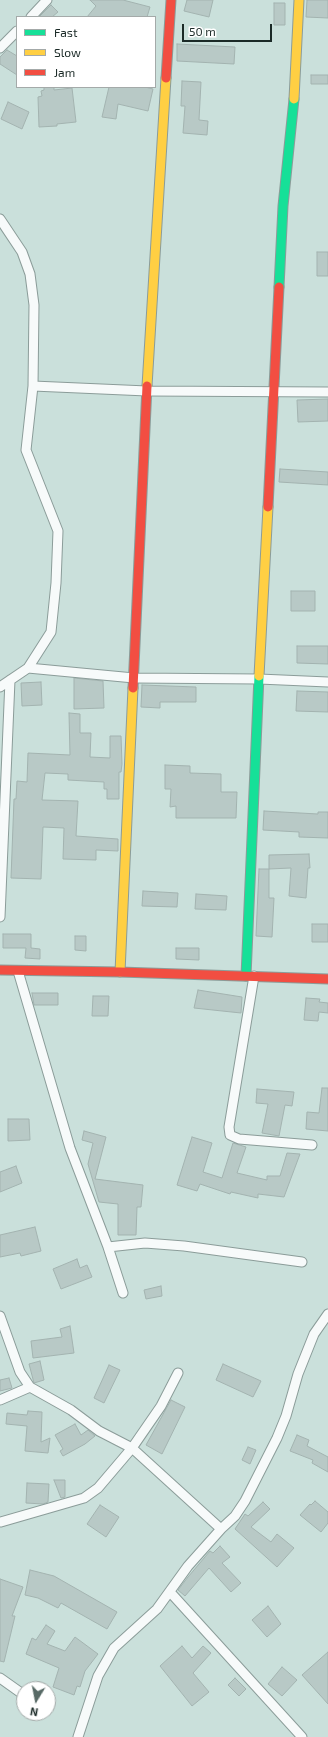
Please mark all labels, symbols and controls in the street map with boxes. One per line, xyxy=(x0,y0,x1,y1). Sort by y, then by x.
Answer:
legend xyxy=(16,16,156,88)
scale bar xyxy=(184,16,274,42)
text: 50 m xyxy=(189,24,216,38)
text: Fast xyxy=(54,25,77,39)
text: Slow xyxy=(54,45,81,59)
text: Jam xyxy=(54,65,75,79)
north arrow xyxy=(16,1681,56,1721)
text: N xyxy=(29,1705,39,1719)

